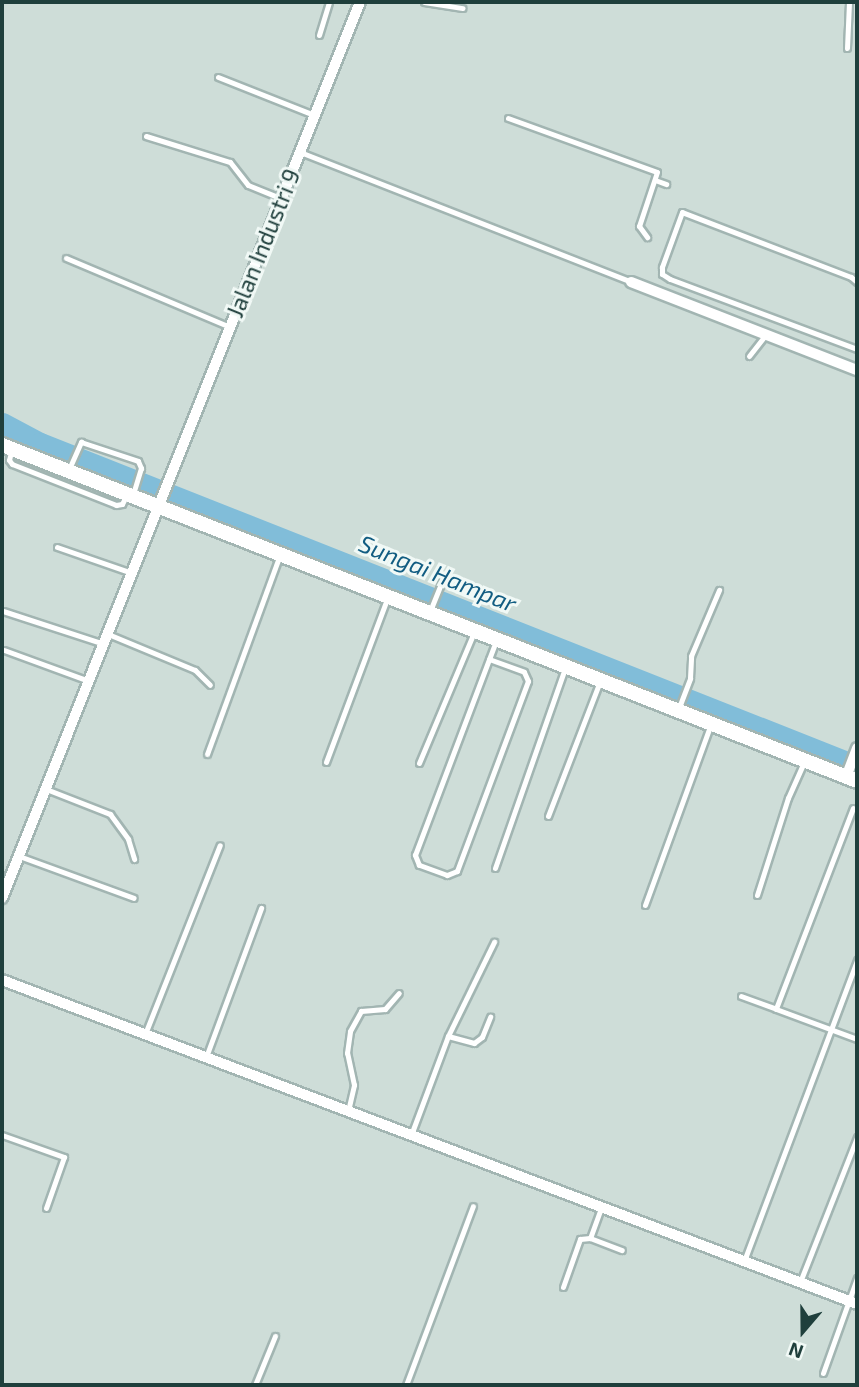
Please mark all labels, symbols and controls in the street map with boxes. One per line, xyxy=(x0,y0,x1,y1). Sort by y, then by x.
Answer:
street label: Jalan Industri 9 xyxy=(221,165,305,321)
water label: Sungai Hampar xyxy=(355,528,521,618)
north arrow xyxy=(768,1296,838,1366)
text: N xyxy=(785,1338,806,1364)

